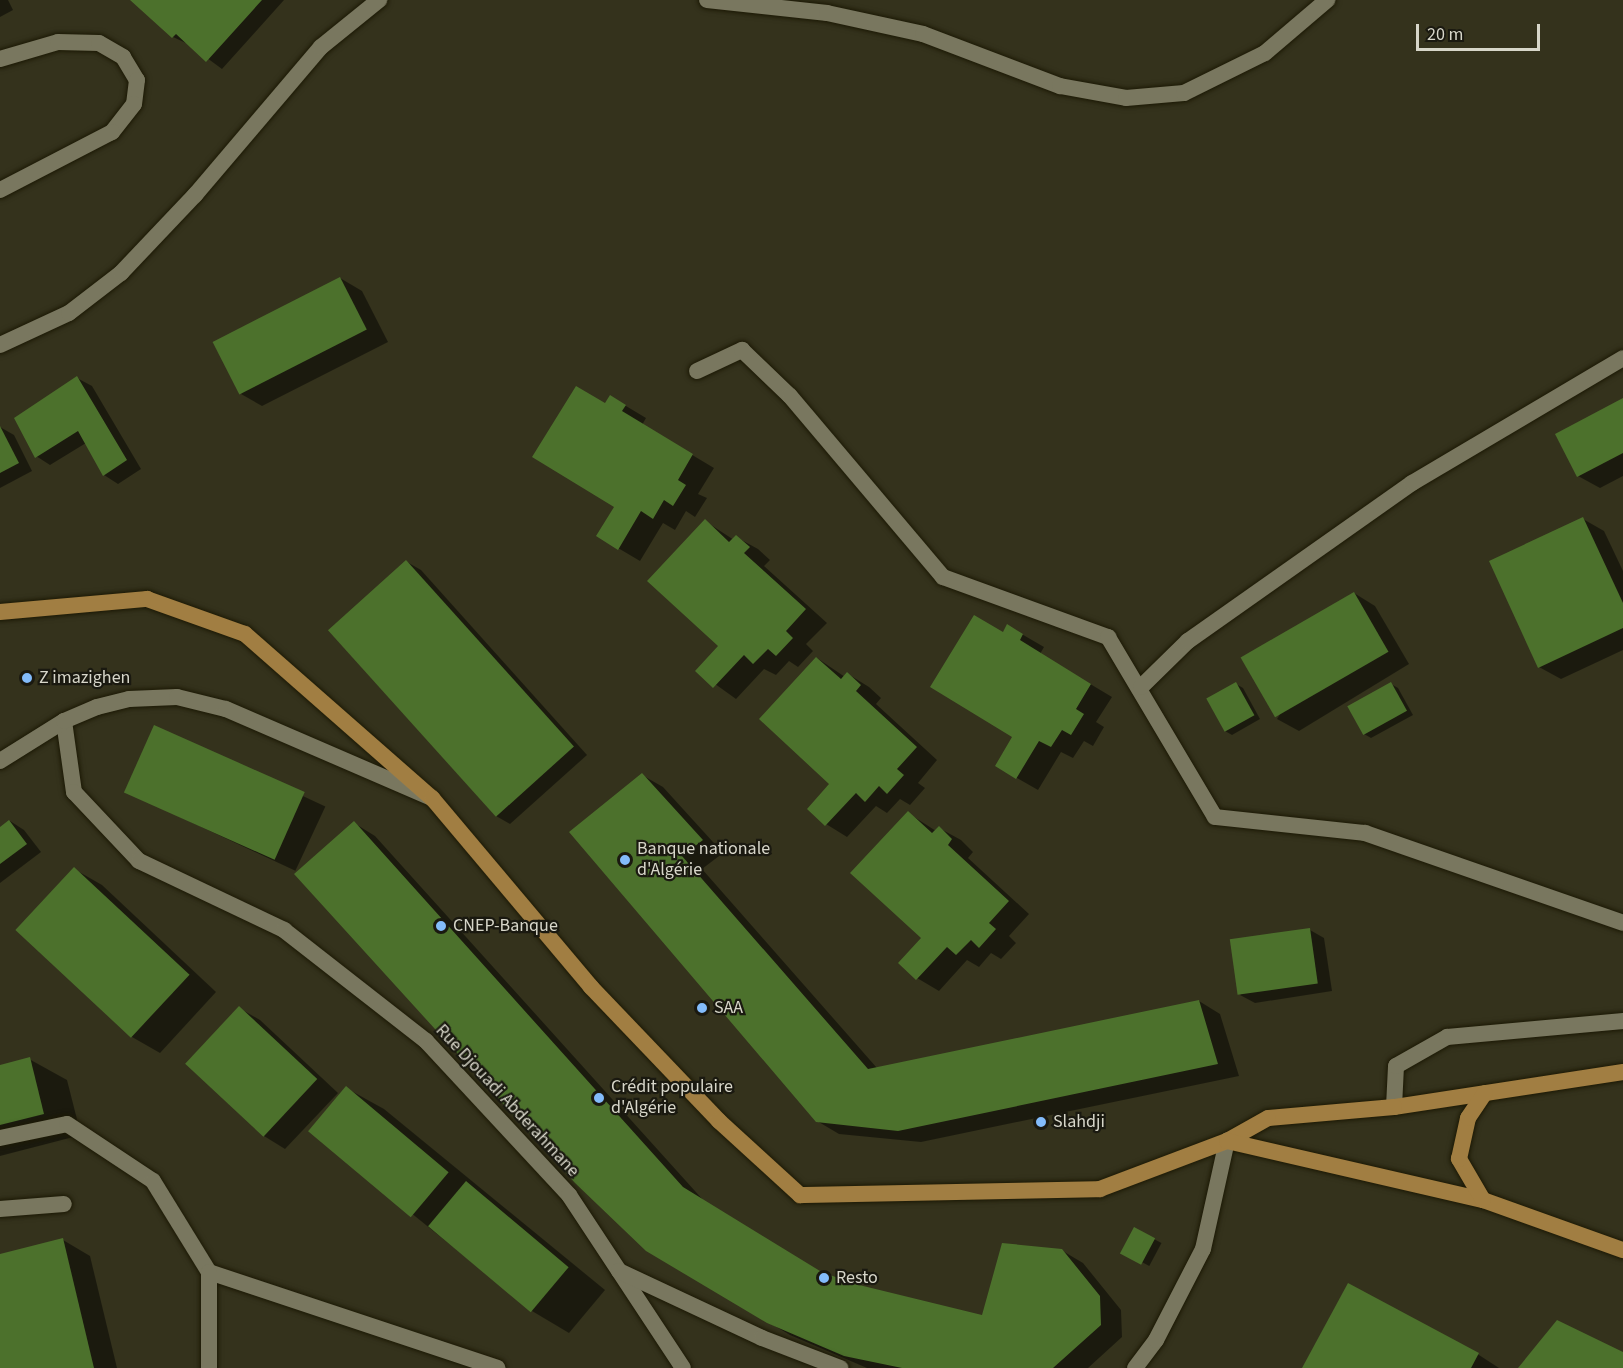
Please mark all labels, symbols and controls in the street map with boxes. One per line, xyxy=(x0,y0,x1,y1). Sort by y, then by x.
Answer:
scale bar xyxy=(1419,12,1544,50)
text: 20 m xyxy=(1427,22,1463,47)
place label: Z imazighen xyxy=(39,667,130,689)
marker: Z imazighen xyxy=(20,671,34,685)
place label: Banque nationale d'Algérie xyxy=(637,839,770,882)
marker: Banque nationale d'Algérie xyxy=(618,853,632,867)
place label: CNEP-Banque xyxy=(453,915,558,937)
marker: CNEP-Banque xyxy=(434,919,448,933)
place label: SAA xyxy=(714,997,743,1019)
marker: SAA xyxy=(695,1001,709,1015)
street label: Rue Djouadi Abderahmane xyxy=(431,1020,583,1182)
place label: Crédit populaire d'Algérie xyxy=(611,1077,733,1120)
marker: Crédit populaire d'Algérie xyxy=(592,1091,606,1105)
place label: Slahdji xyxy=(1053,1111,1105,1133)
marker: Slahdji xyxy=(1034,1115,1048,1129)
place label: Resto xyxy=(836,1267,878,1289)
marker: Resto xyxy=(817,1271,831,1285)

